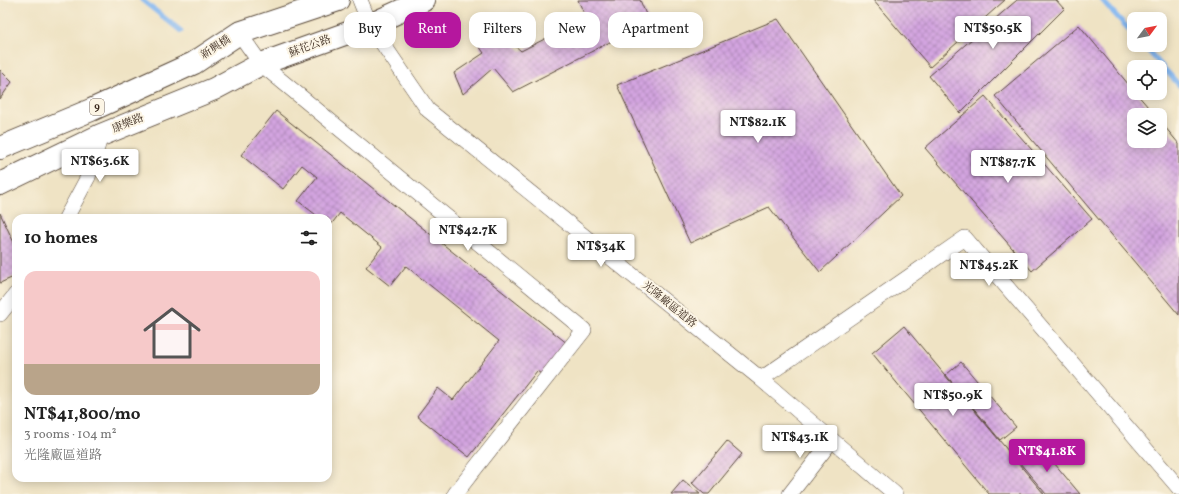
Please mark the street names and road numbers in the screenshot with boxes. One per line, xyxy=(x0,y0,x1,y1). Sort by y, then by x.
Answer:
street label: 蘇花公路 xyxy=(287,32,333,62)
street label: 新興橋 xyxy=(198,33,234,63)
road number: 9 xyxy=(90,99,104,115)
street label: 康樂路 xyxy=(110,111,146,137)
street label: 光隆廠區道路 xyxy=(639,278,699,332)

